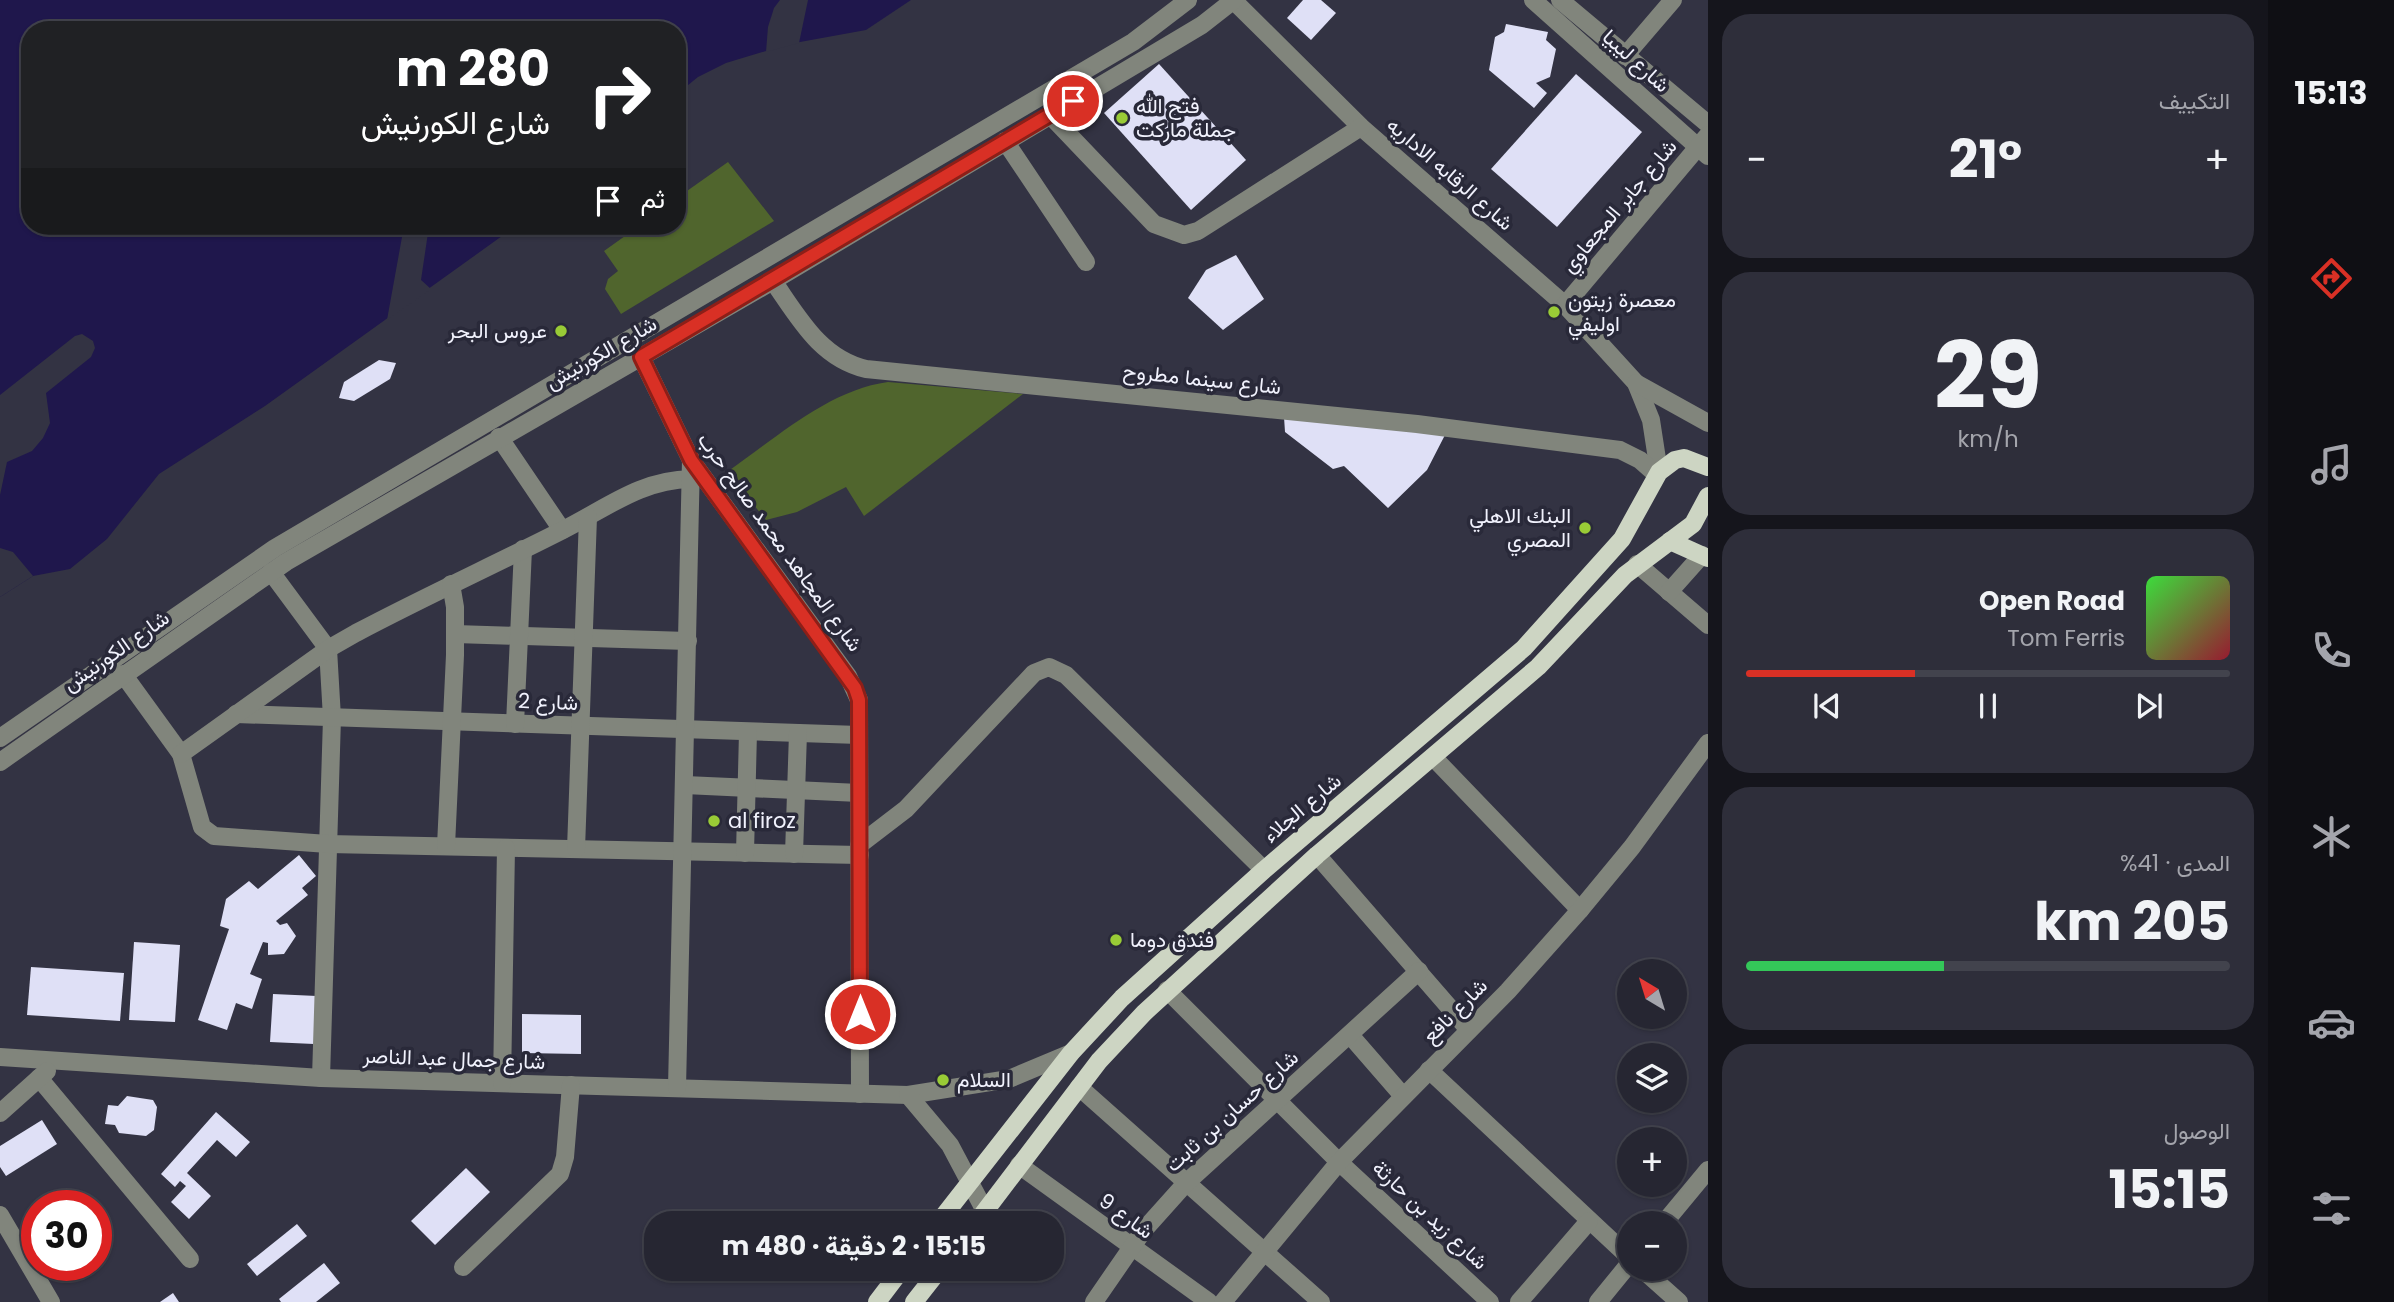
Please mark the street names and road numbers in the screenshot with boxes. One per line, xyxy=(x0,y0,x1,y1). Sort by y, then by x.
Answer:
street label: شارع ليبيا xyxy=(1596,22,1676,99)
street label: شارع الرقابه الاداريه xyxy=(1381,110,1520,237)
street label: شارع جابر المجعاوي xyxy=(1554,133,1685,281)
street label: شارع الكورنيش xyxy=(540,309,662,396)
street label: شارع سينما مطروح xyxy=(1122,356,1283,401)
street label: شارع المجاهد محمد صالح حرب xyxy=(691,426,870,657)
street label: شارع الكورنيش xyxy=(57,603,175,698)
street label: شارع 2 xyxy=(518,686,578,717)
street label: شارع الجلاء xyxy=(1256,766,1347,849)
street label: شارع نافع xyxy=(1416,972,1494,1050)
street label: شارع جمال عبد الناصر xyxy=(361,1041,546,1076)
street label: شارع حسان بن ثابت xyxy=(1159,1043,1305,1178)
street label: شارع زيد بن حارثة xyxy=(1366,1153,1495,1276)
street label: شارع 9 xyxy=(1093,1186,1160,1245)

